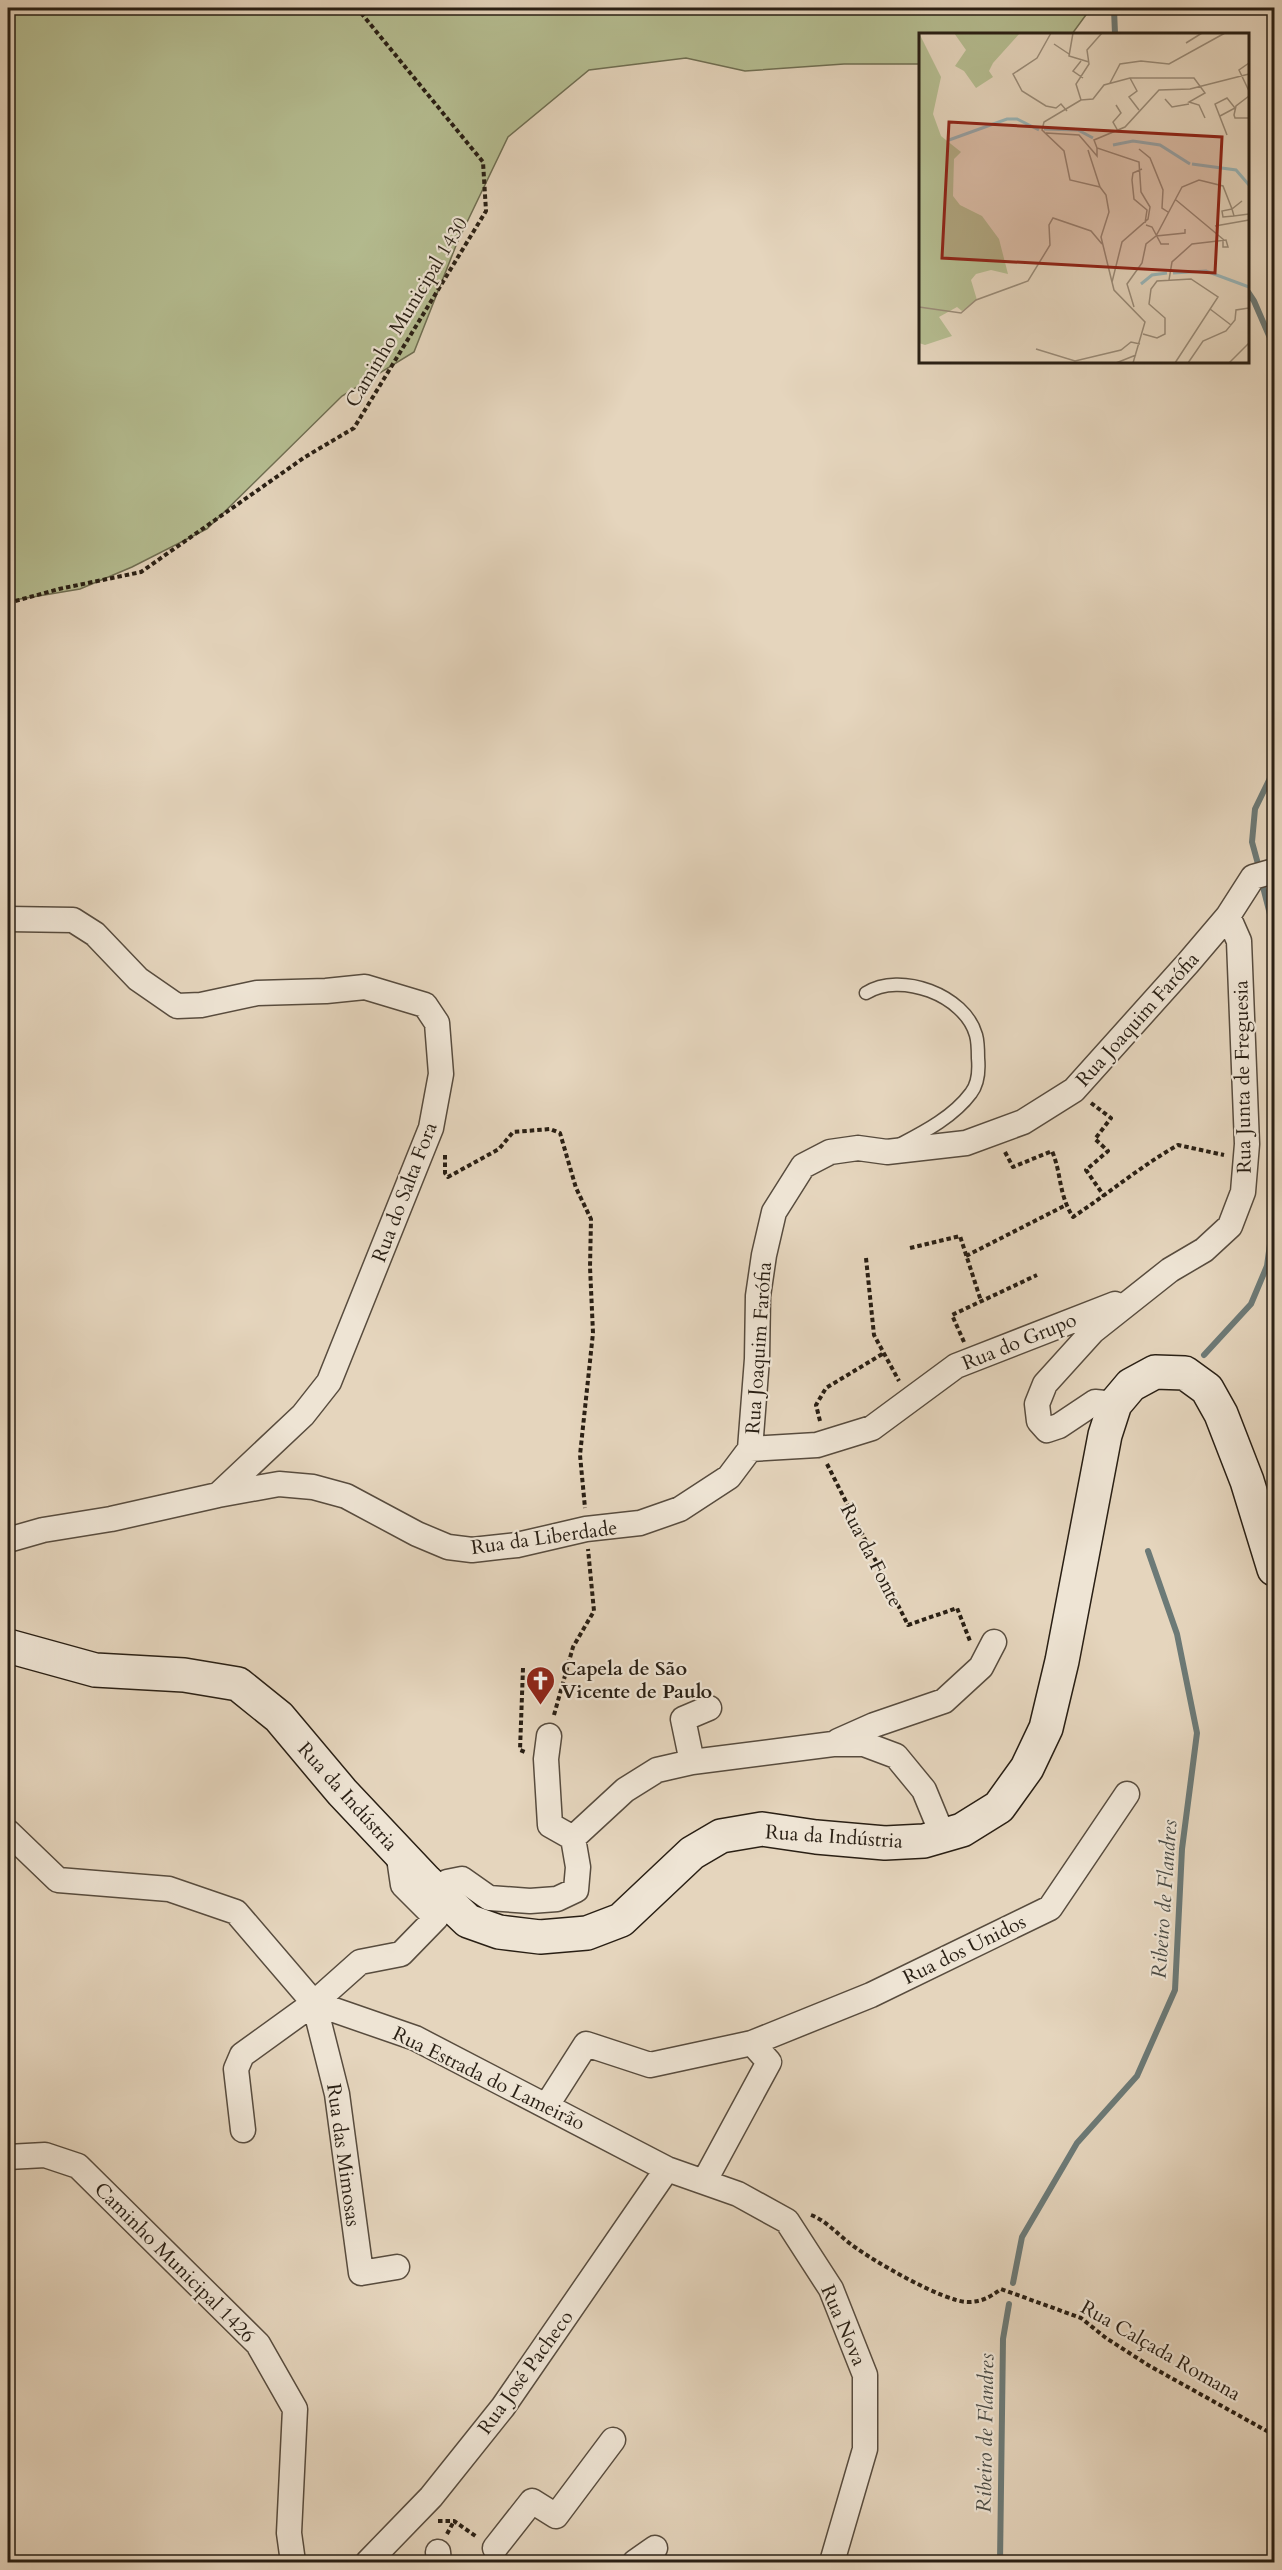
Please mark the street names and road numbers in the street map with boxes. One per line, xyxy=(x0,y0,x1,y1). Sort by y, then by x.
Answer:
street label: Caminho Municipal 1430 xyxy=(339,212,474,412)
street label: Rua Joaquim Farófia xyxy=(1070,946,1205,1093)
street label: Rua Junta de Freguesia xyxy=(1227,980,1258,1174)
street label: Rua do Salta Fora xyxy=(365,1118,444,1266)
street label: Rua Joaquim Farófia xyxy=(739,1261,778,1435)
street label: Rua do Grupo xyxy=(958,1306,1081,1377)
street label: Rua da Fonte xyxy=(834,1499,909,1611)
street label: Rua da Liberdade xyxy=(469,1514,619,1561)
street label: Rua da Indústria xyxy=(291,1736,404,1857)
street label: Rua da Indústria xyxy=(764,1818,904,1855)
street label: Rua dos Unidos xyxy=(898,1908,1030,1991)
street label: Rua Estrada do Lameirão xyxy=(388,2020,590,2137)
street label: Rua das Mimosas xyxy=(320,2082,367,2228)
street label: Caminho Municipal 1426 xyxy=(88,2176,261,2349)
street label: Rua Nova xyxy=(814,2281,873,2370)
street label: Rua Calçada Romana xyxy=(1076,2294,1246,2407)
street label: Rua José Pacheco xyxy=(471,2305,580,2440)

